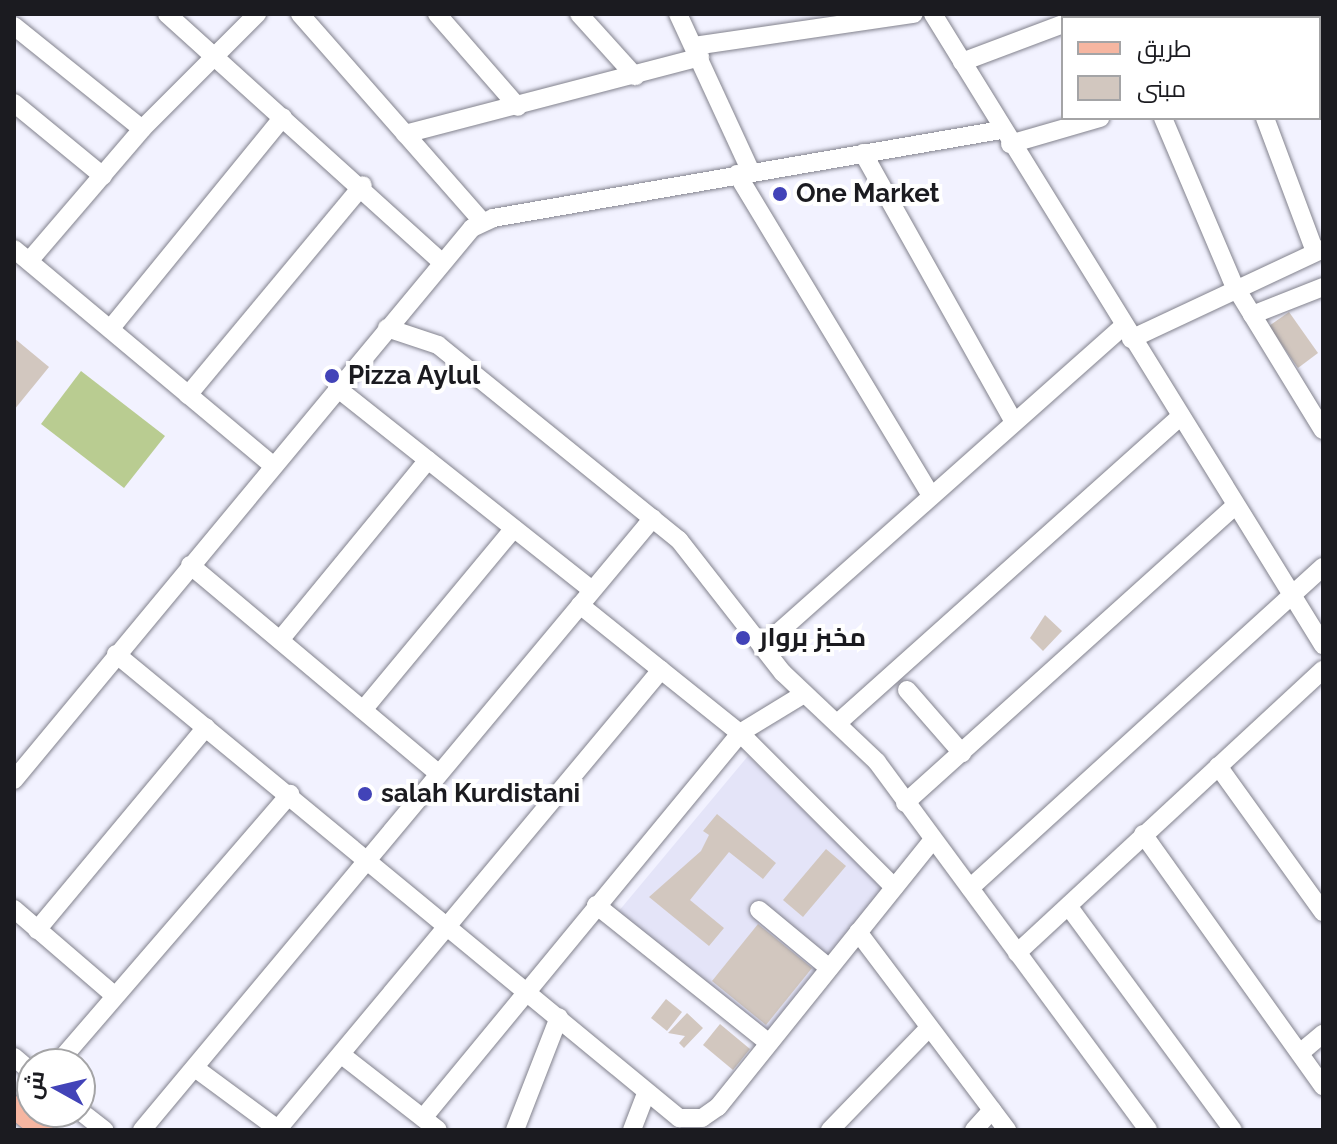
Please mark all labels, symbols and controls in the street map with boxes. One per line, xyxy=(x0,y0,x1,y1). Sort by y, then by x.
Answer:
legend xyxy=(1061,16,1321,120)
text: طريق xyxy=(1137,34,1192,63)
text: مبنى xyxy=(1137,74,1186,103)
place label: One Market xyxy=(796,178,940,210)
marker: One Market xyxy=(771,185,789,203)
place label: Pizza Aylul xyxy=(348,360,481,392)
marker: Pizza Aylul xyxy=(323,367,341,385)
place label: مخبز بروار xyxy=(759,622,866,654)
marker: مخبز بروار xyxy=(734,629,752,647)
place label: salah Kurdistani xyxy=(381,778,580,810)
marker: salah Kurdistani xyxy=(356,785,374,803)
north arrow xyxy=(16,1048,96,1128)
text: ش xyxy=(19,1069,49,1101)

